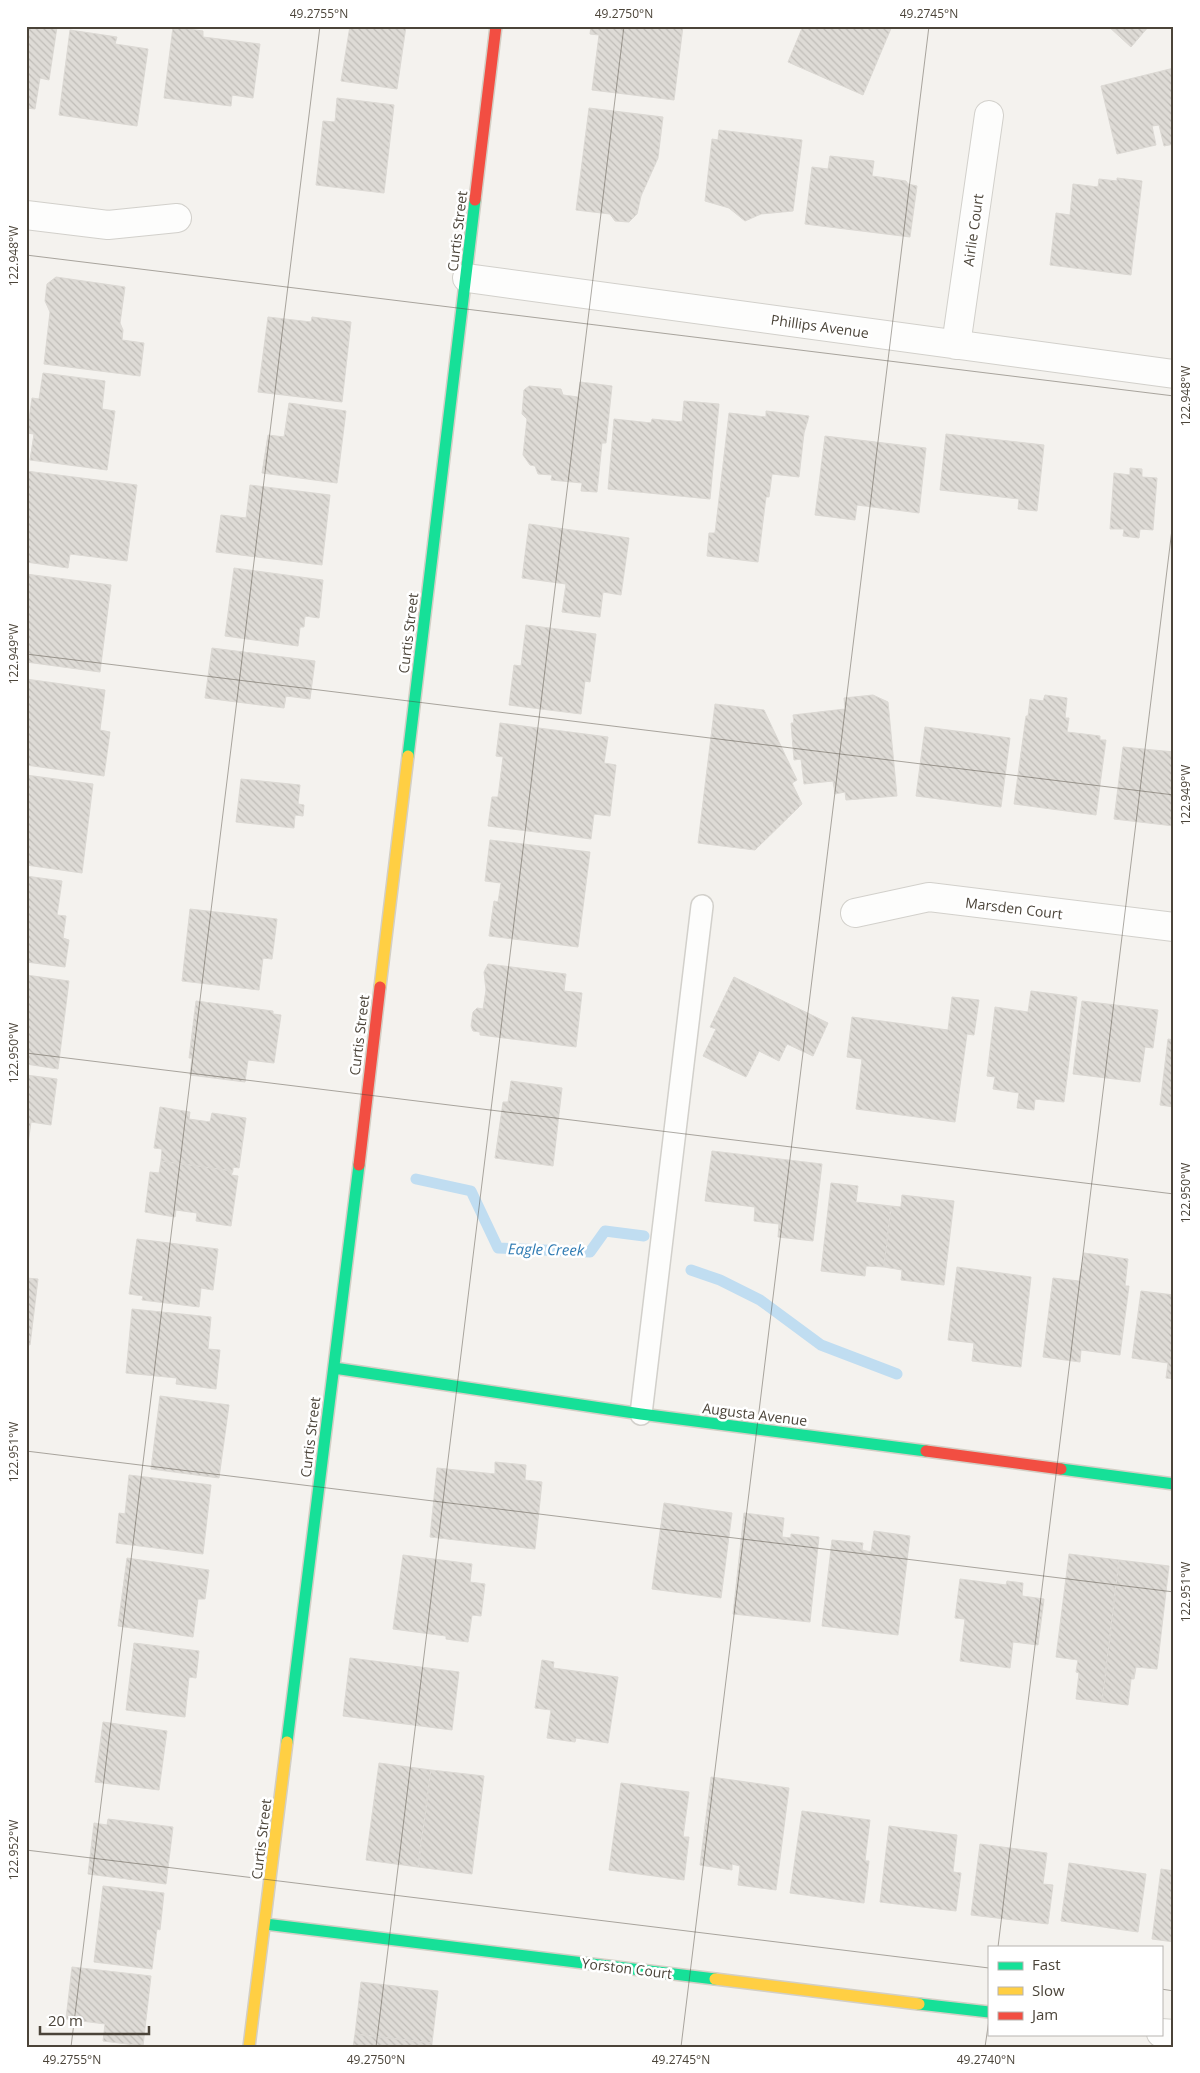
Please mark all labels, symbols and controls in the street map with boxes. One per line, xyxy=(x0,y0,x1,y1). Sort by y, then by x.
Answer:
text: 49.2755°N xyxy=(290,5,348,22)
text: 49.2750°N xyxy=(595,5,653,22)
text: 49.2745°N xyxy=(900,5,958,22)
street label: Curtis Street xyxy=(443,190,471,272)
street label: Airlie Court xyxy=(958,192,988,268)
text: 122.948°W xyxy=(5,226,22,286)
street label: Phillips Avenue xyxy=(770,310,870,342)
text: 122.948°W xyxy=(1177,366,1194,426)
street label: Curtis Street xyxy=(394,592,422,674)
text: 122.949°W xyxy=(5,624,22,684)
text: 122.949°W xyxy=(1177,765,1194,825)
street label: Marsden Court xyxy=(964,893,1064,923)
street label: Curtis Street xyxy=(345,994,373,1076)
text: 122.950°W xyxy=(5,1023,22,1083)
text: 122.950°W xyxy=(1177,1163,1194,1223)
water label: Eagle Creek xyxy=(508,1238,585,1260)
street label: Curtis Street xyxy=(296,1396,324,1478)
street label: Augusta Avenue xyxy=(702,1398,809,1430)
text: 122.951°W xyxy=(5,1422,22,1482)
text: 122.951°W xyxy=(1177,1562,1194,1622)
street label: Curtis Street xyxy=(247,1798,275,1880)
text: 122.952°W xyxy=(5,1820,22,1880)
legend xyxy=(988,1946,1162,2036)
street label: Yorston Court xyxy=(581,1953,673,1983)
text: Fast xyxy=(1032,1954,1061,1974)
text: Slow xyxy=(1032,1980,1065,2000)
scale bar xyxy=(40,2003,149,2035)
text: Jam xyxy=(1030,2004,1058,2024)
text: 20 m xyxy=(48,2010,83,2030)
text: 49.2755°N xyxy=(43,2051,101,2068)
text: 49.2750°N xyxy=(347,2051,405,2068)
text: 49.2745°N xyxy=(652,2051,710,2068)
text: 49.2740°N xyxy=(957,2051,1015,2068)

